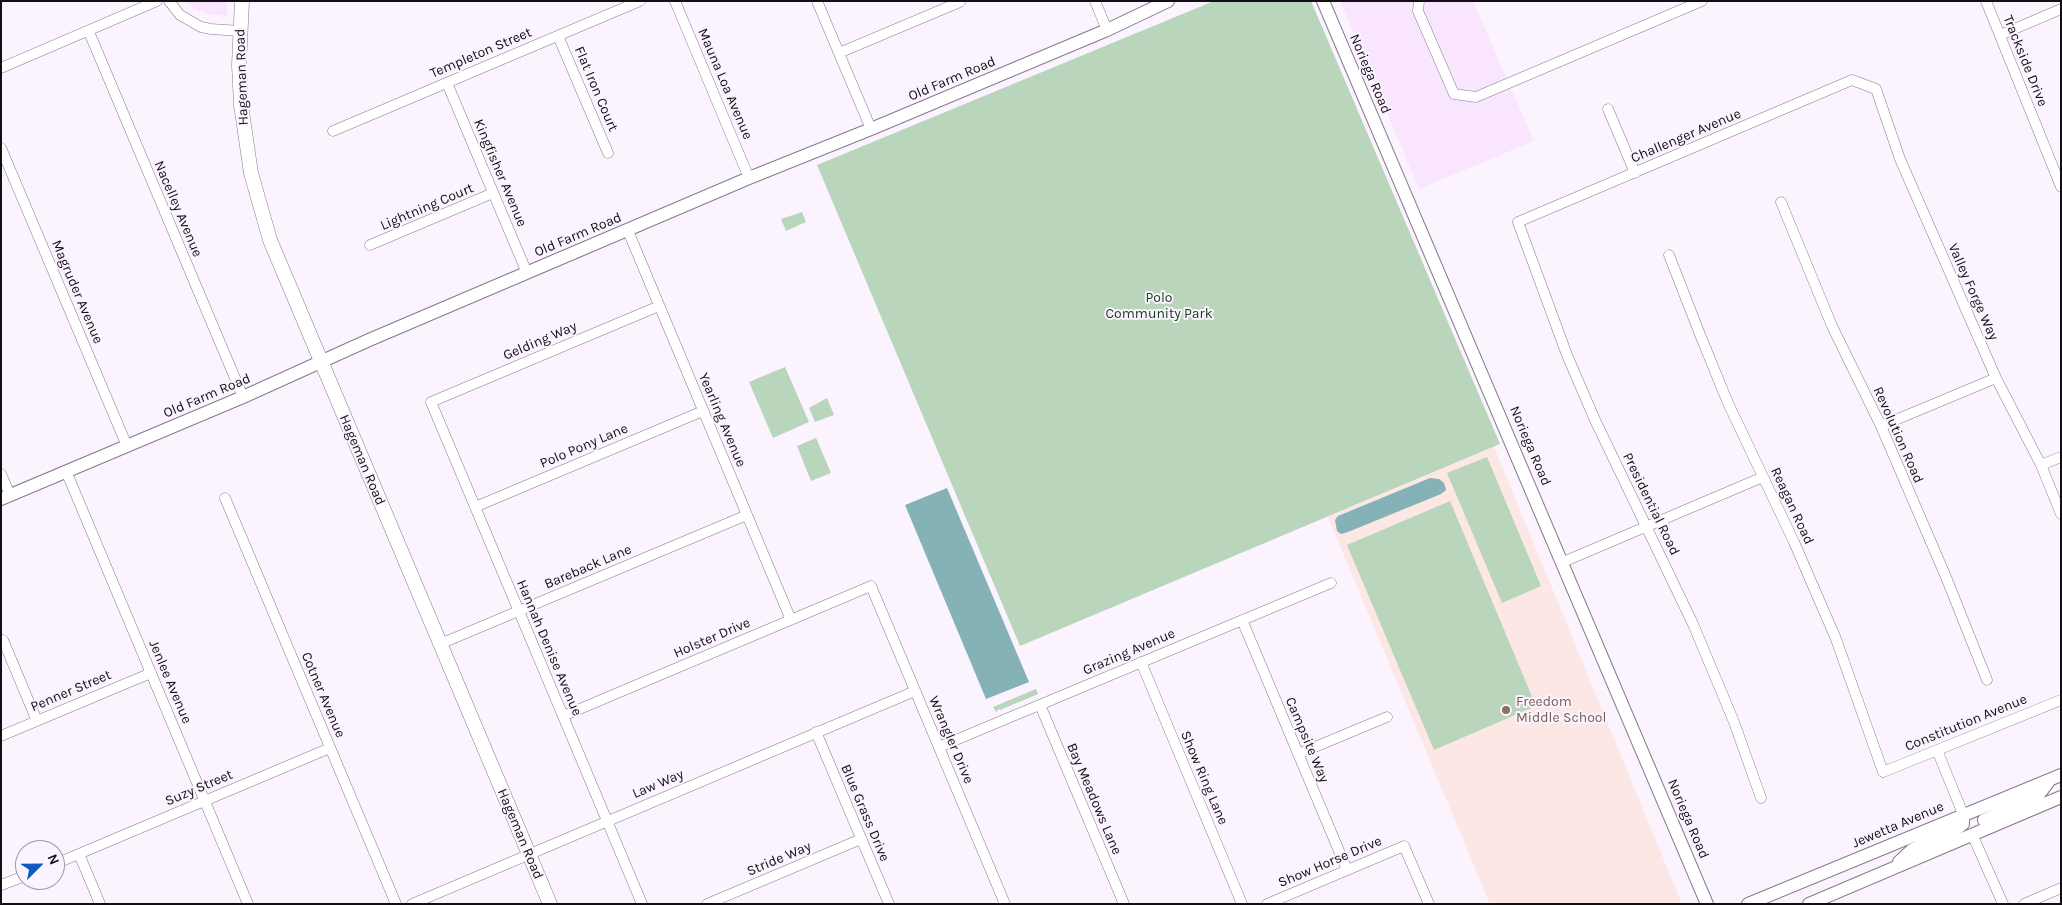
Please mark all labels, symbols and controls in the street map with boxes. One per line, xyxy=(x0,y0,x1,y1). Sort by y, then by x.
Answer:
street label: Trackside Drive xyxy=(1999,13,2051,109)
street label: Templeton Street xyxy=(428,24,534,82)
street label: Mauna Loa Avenue xyxy=(694,26,756,142)
street label: Hageman Road xyxy=(232,28,252,126)
street label: Noriega Road xyxy=(1346,32,1394,116)
street label: Flat Iron Court xyxy=(570,44,622,134)
street label: Old Farm Road xyxy=(906,53,998,105)
street label: Challenger Avenue xyxy=(1629,105,1743,167)
street label: Kingfisher Avenue xyxy=(470,117,530,229)
street label: Nacelley Avenue xyxy=(150,158,206,260)
street label: Lightning Court xyxy=(378,180,476,234)
street label: Old Farm Road xyxy=(532,209,624,261)
street label: Magruder Avenue xyxy=(48,238,106,346)
street label: Valley Forge Way xyxy=(1944,241,2002,343)
park label: Polo Community Park xyxy=(1105,290,1213,322)
street label: Gelding Way xyxy=(501,318,579,364)
street label: Old Farm Road xyxy=(161,370,253,422)
street label: Yearling Avenue xyxy=(695,370,749,470)
street label: Revolution Road xyxy=(1869,384,1927,486)
street label: Noriega Road xyxy=(1506,404,1554,488)
street label: Hageman Road xyxy=(335,412,389,508)
street label: Polo Pony Lane xyxy=(538,420,630,472)
street label: Presidential Road xyxy=(1619,450,1683,558)
street label: Reagan Road xyxy=(1767,465,1817,547)
street label: Bareback Lane xyxy=(542,541,634,593)
street label: Hannah Denise Avenue xyxy=(513,577,585,719)
street label: Holster Drive xyxy=(671,614,753,662)
street label: Grazing Avenue xyxy=(1080,625,1178,679)
street label: Jenlee Avenue xyxy=(145,638,195,726)
street label: Cotner Avenue xyxy=(297,650,349,740)
street label: Penner Street xyxy=(28,666,114,716)
street label: Constitution Avenue xyxy=(1903,691,2029,755)
street label: Wrangler Drive xyxy=(925,694,977,786)
place label: Freedom Middle School xyxy=(1516,694,1606,726)
street label: Campsite Way xyxy=(1281,695,1333,785)
marker: Freedom Middle School xyxy=(1500,704,1512,716)
street label: Show Ring Lane xyxy=(1177,729,1231,827)
street label: Bay Meadows Lane xyxy=(1063,741,1125,857)
street label: Blue Grass Drive xyxy=(837,762,893,864)
street label: Suzy Street xyxy=(163,766,235,810)
street label: Law Way xyxy=(630,766,686,802)
street label: Noriega Road xyxy=(1664,777,1712,861)
street label: Hageman Road xyxy=(493,786,547,882)
street label: Jewetta Avenue xyxy=(1850,798,1946,852)
street label: Show Horse Drive xyxy=(1276,833,1384,891)
street label: Stride Way xyxy=(744,838,814,880)
north arrow xyxy=(15,840,65,890)
text: N xyxy=(44,851,63,867)

